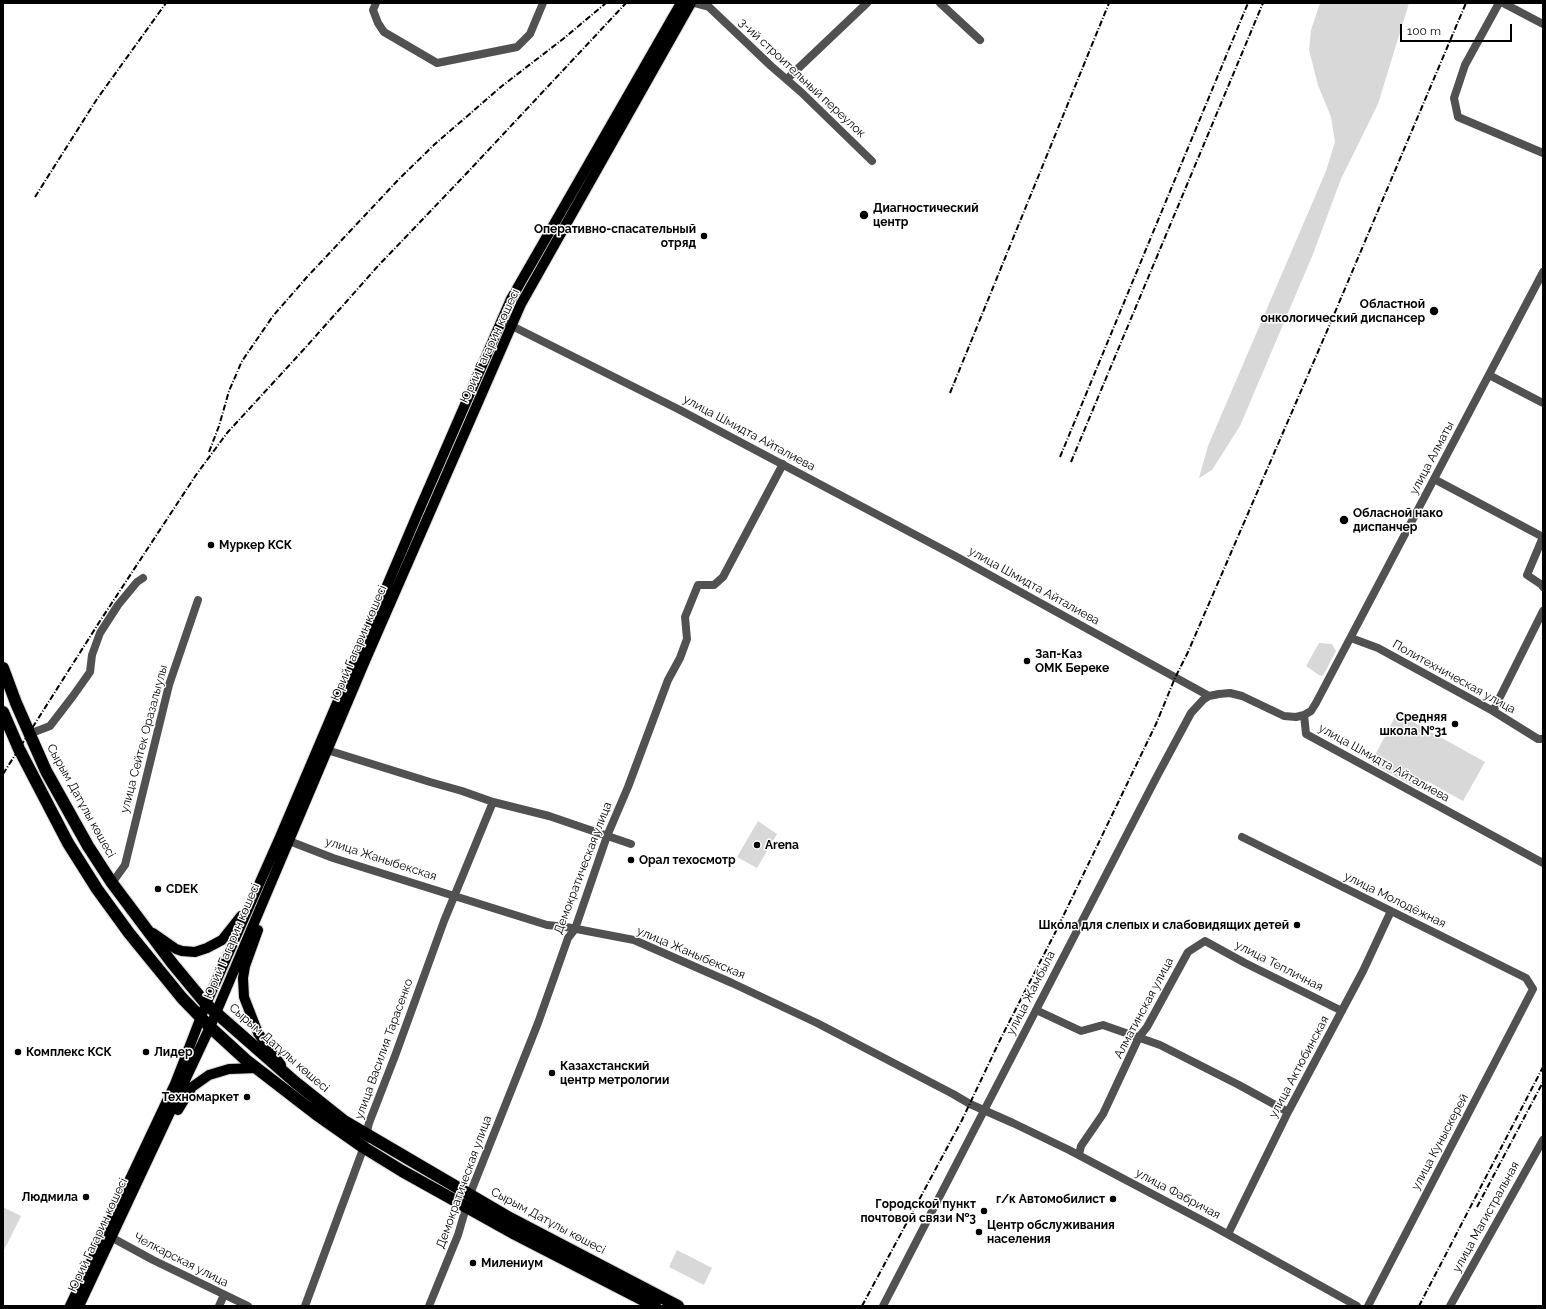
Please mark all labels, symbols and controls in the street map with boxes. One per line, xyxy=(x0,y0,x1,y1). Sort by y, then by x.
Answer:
street label: 3-ий строительный переулок xyxy=(736,15,868,141)
scale bar xyxy=(1402,16,1514,42)
text: 100 m xyxy=(1407,24,1441,38)
place label: Диагностический центр xyxy=(873,201,978,229)
marker: Диагностический центр xyxy=(858,209,870,221)
place label: Оперативно-спасательный отряд xyxy=(534,222,696,250)
marker: Оперативно-спасательный отряд xyxy=(699,231,709,241)
street label: Юрий Гагарин көшесі xyxy=(457,287,523,405)
place label: Областной онкологический диспансер xyxy=(1260,297,1425,325)
marker: Областной онкологический диспансер xyxy=(1428,305,1440,317)
street label: улица Шмидта Айталиева xyxy=(680,392,818,474)
street label: улица Алматы xyxy=(1407,419,1457,497)
place label: Обласной нако диспанчер xyxy=(1353,506,1443,534)
marker: Обласной нако диспанчер xyxy=(1338,514,1350,526)
place label: Муркер КСК xyxy=(219,538,292,552)
marker: Муркер КСК xyxy=(206,540,216,550)
street label: улица Шмидта Айталиева xyxy=(966,544,1102,628)
street label: Юрий Гагарин көшесі xyxy=(328,583,390,703)
street label: Политехническая улица xyxy=(1390,637,1518,717)
place label: Зап-Каз ОМК Береке xyxy=(1035,647,1109,675)
marker: Зап-Каз ОМК Береке xyxy=(1022,656,1032,666)
street label: улица Сейтек Оразалыулы xyxy=(117,663,171,815)
place label: Средняя школа №31 xyxy=(1380,710,1447,738)
marker: Средняя школа №31 xyxy=(1450,719,1460,729)
street label: улица Шмидта Айталиева xyxy=(1316,721,1452,805)
street label: Сырым Датұлы көшесі xyxy=(44,742,118,860)
street label: Демократическая улица xyxy=(551,800,615,936)
street label: улица Жаныбекская xyxy=(323,834,439,884)
place label: Arena xyxy=(765,838,799,852)
marker: Arena xyxy=(752,840,762,850)
place label: Орал техосмотр xyxy=(639,853,736,867)
marker: Орал техосмотр xyxy=(626,855,636,865)
street label: улица Молодёжная xyxy=(1342,869,1448,931)
street label: Юрий Гагарин көшесі xyxy=(201,881,263,1001)
place label: CDEK xyxy=(166,882,198,896)
marker: CDEK xyxy=(153,884,163,894)
place label: Школа для слепых и слабовидящих детей xyxy=(1039,918,1289,932)
marker: Школа для слепых и слабовидящих детей xyxy=(1292,920,1302,930)
street label: улица Жаныбекская xyxy=(635,924,747,982)
street label: улица Тепличная xyxy=(1233,938,1325,994)
street label: улица Жамбыла xyxy=(1004,948,1058,1038)
street label: Алматинская улица xyxy=(1111,955,1177,1061)
street label: улица Василия Тарасенко xyxy=(352,977,416,1121)
street label: Сырым Датұлы көшесі xyxy=(226,1001,332,1095)
street label: улица Актюбинская xyxy=(1266,1014,1332,1120)
place label: Комплекс КСК xyxy=(26,1045,112,1059)
place label: Лидер xyxy=(154,1045,193,1059)
marker: Комплекс КСК xyxy=(13,1047,23,1057)
marker: Лидер xyxy=(141,1047,151,1057)
place label: Казахстанский центр метрологии xyxy=(560,1059,669,1087)
marker: Казахстанский центр метрологии xyxy=(547,1068,557,1078)
place label: Техномаркет xyxy=(162,1090,239,1104)
street label: улица Куныскерей xyxy=(1409,1091,1471,1193)
marker: Техномаркет xyxy=(242,1092,252,1102)
street label: Демократическая улица xyxy=(433,1114,495,1250)
street label: улица Магистральная xyxy=(1449,1159,1523,1275)
street label: улица Фабричая xyxy=(1133,1166,1223,1222)
street label: Юрий Гагарин көшесі xyxy=(65,1176,131,1294)
street label: Сырым Датұлы көшесі xyxy=(488,1185,608,1257)
place label: Людмила xyxy=(22,1190,78,1204)
marker: Людмила xyxy=(81,1192,91,1202)
place label: г/к Автомобилист xyxy=(996,1192,1105,1206)
marker: г/к Автомобилист xyxy=(1108,1194,1118,1204)
place label: Городской пункт почтовой связи №3 xyxy=(860,1197,976,1225)
marker: Городской пункт почтовой связи №3 xyxy=(979,1206,989,1216)
place label: Центр обслуживания наcеления xyxy=(987,1218,1115,1246)
marker: Центр обслуживания наcеления xyxy=(974,1227,984,1237)
street label: Челкарская улица xyxy=(131,1230,231,1290)
place label: Милениум xyxy=(481,1256,543,1270)
marker: Милениум xyxy=(468,1258,478,1268)

